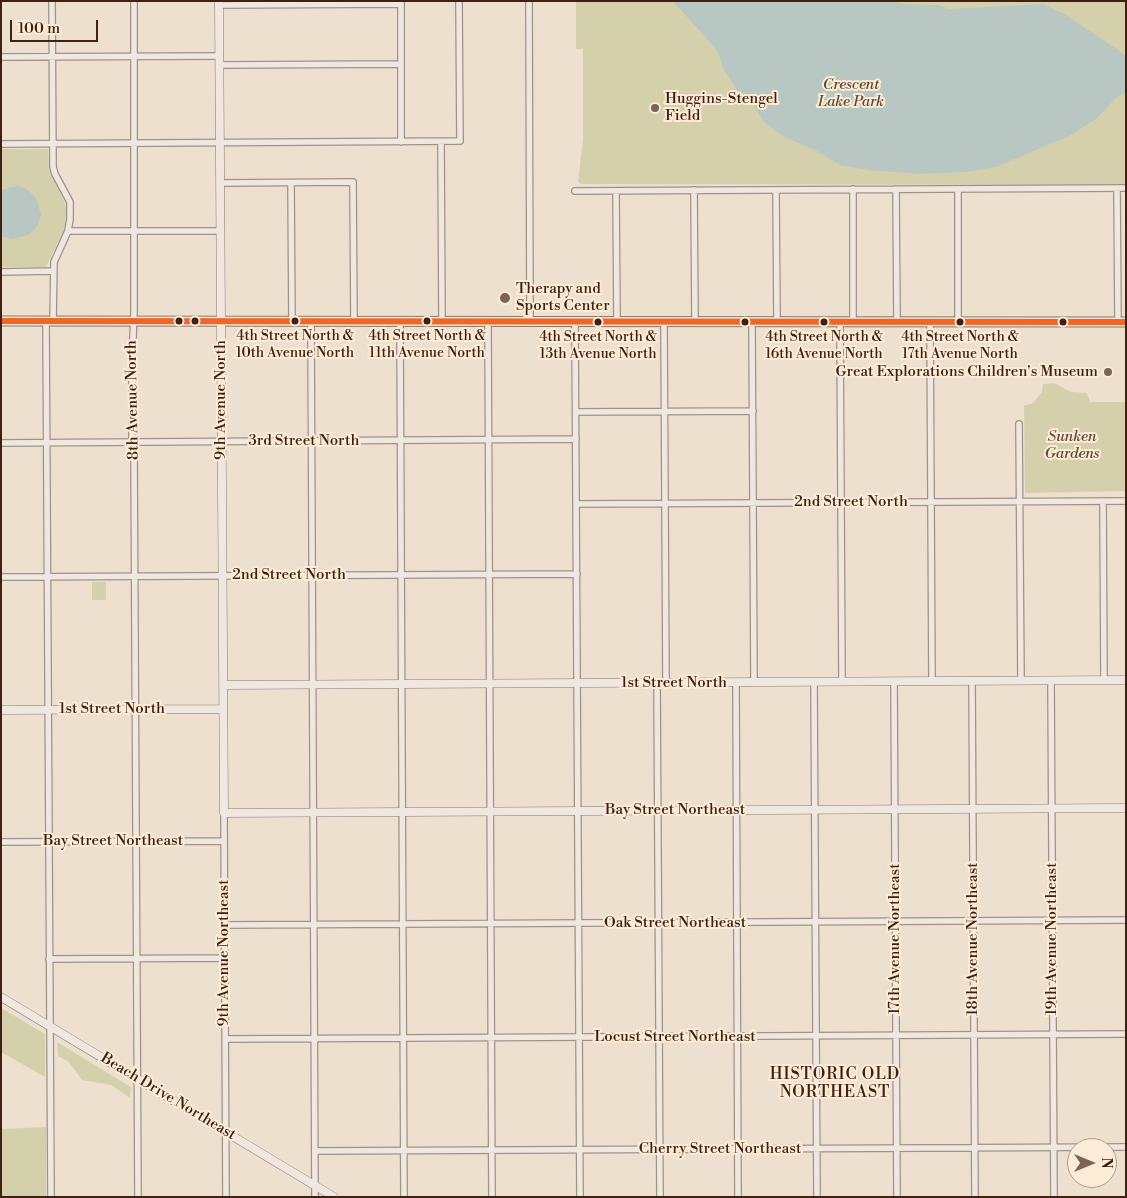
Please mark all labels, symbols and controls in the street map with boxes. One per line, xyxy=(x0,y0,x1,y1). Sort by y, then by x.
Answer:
scale bar xyxy=(12,10,100,42)
text: 100 m xyxy=(18,19,60,38)
park label: Crescent Lake Park xyxy=(818,76,884,111)
place label: Huggins-Stengel Field xyxy=(665,90,778,125)
marker: Huggins-Stengel Field xyxy=(649,102,661,114)
place label: Therapy and Sports Center xyxy=(516,280,610,315)
marker: Therapy and Sports Center xyxy=(498,291,512,305)
unlabelled marker xyxy=(174,316,184,326)
unlabelled marker xyxy=(190,316,200,326)
marker: 4th Street North & 10th Avenue North xyxy=(290,316,300,326)
marker: 4th Street North & 11th Avenue North xyxy=(422,316,432,326)
marker: 4th Street North & 13th Avenue North xyxy=(593,317,603,327)
unlabelled marker xyxy=(740,317,750,327)
marker: 4th Street North & 16th Avenue North xyxy=(819,317,829,327)
marker: 4th Street North & 17th Avenue North xyxy=(955,317,965,327)
unlabelled marker xyxy=(1058,317,1068,327)
place label: 4th Street North & 10th Avenue North xyxy=(236,329,354,362)
place label: 4th Street North & 11th Avenue North xyxy=(368,329,486,362)
place label: 4th Street North & 13th Avenue North xyxy=(539,330,657,362)
place label: 4th Street North & 16th Avenue North xyxy=(765,330,883,362)
place label: 4th Street North & 17th Avenue North xyxy=(901,330,1019,362)
street label: 8th Avenue North xyxy=(123,340,143,460)
street label: 9th Avenue North xyxy=(212,340,230,460)
place label: Great Explorations Children's Museum xyxy=(836,363,1098,381)
marker: Great Explorations Children's Museum xyxy=(1102,366,1114,378)
park label: Sunken Gardens xyxy=(1045,428,1099,463)
street label: 3rd Street North xyxy=(249,432,359,450)
street label: 2nd Street North xyxy=(794,493,908,511)
street label: 2nd Street North xyxy=(232,566,346,584)
street label: 1st Street North xyxy=(621,674,727,692)
street label: 1st Street North xyxy=(59,700,165,718)
street label: Bay Street Northeast xyxy=(605,801,745,819)
street label: Bay Street Northeast xyxy=(43,832,183,850)
street label: 18th Avenue Northeast xyxy=(964,862,982,1016)
street label: 17th Avenue Northeast xyxy=(886,863,904,1015)
street label: 19th Avenue Northeast xyxy=(1043,863,1061,1015)
street label: 9th Avenue Northeast xyxy=(215,879,233,1027)
street label: Oak Street Northeast xyxy=(604,914,746,932)
street label: Locust Street Northeast xyxy=(594,1028,756,1046)
street label: Beach Drive Northeast xyxy=(97,1050,239,1144)
district label: HISTORIC OLD NORTHEAST xyxy=(768,1065,902,1103)
north arrow xyxy=(1067,1138,1117,1188)
street label: Cherry Street Northeast xyxy=(639,1140,801,1158)
text: N xyxy=(1097,1157,1115,1169)

